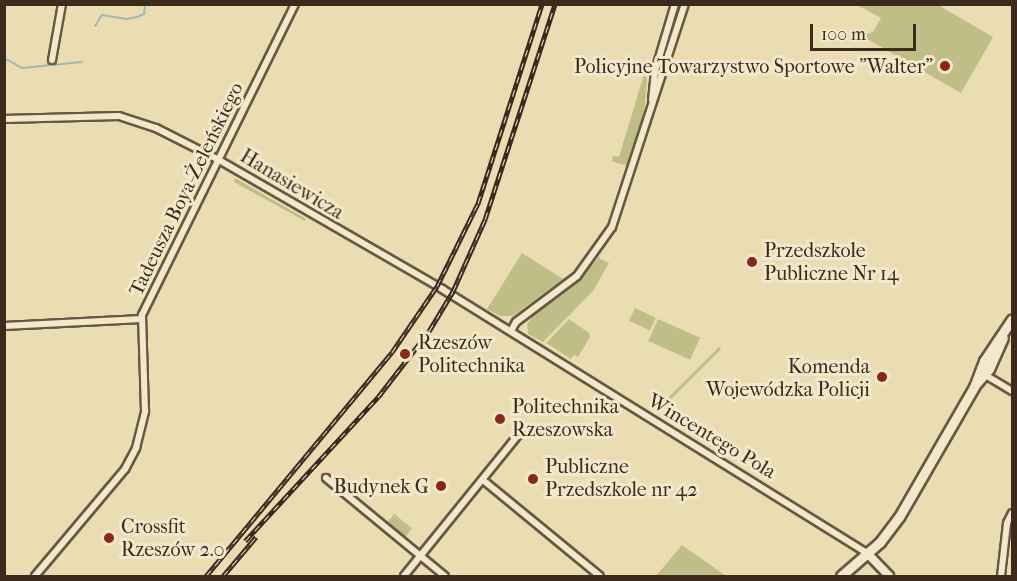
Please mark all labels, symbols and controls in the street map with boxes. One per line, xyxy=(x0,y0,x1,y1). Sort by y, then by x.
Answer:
scale bar xyxy=(813,12,920,50)
text: 100 m xyxy=(821,24,866,45)
place label: Policyjne Towarzystwo Sportowe "Walter" xyxy=(574,54,933,78)
marker: Policyjne Towarzystwo Sportowe "Walter" xyxy=(938,59,952,73)
street label: Tadeusza Boya-Żeleńskiego xyxy=(124,78,248,300)
street label: Hanasiewicza xyxy=(236,144,348,224)
place label: Przedszkole Publiczne Nr 14 xyxy=(764,238,899,285)
marker: Przedszkole Publiczne Nr 14 xyxy=(745,255,759,269)
place label: Rzeszów Politechnika xyxy=(418,330,525,377)
marker: Rzeszów Politechnika xyxy=(396,345,414,363)
place label: Komenda Wojewódzka Policji xyxy=(706,354,870,401)
marker: Komenda Wojewódzka Policji xyxy=(875,370,889,384)
street label: Wincentego Pola xyxy=(643,388,781,484)
place label: Politechnika Rzeszowska xyxy=(512,395,619,442)
marker: Politechnika Rzeszowska xyxy=(493,412,507,426)
place label: Publiczne Przedszkole nr 42 xyxy=(545,455,697,502)
marker: Publiczne Przedszkole nr 42 xyxy=(526,472,540,486)
place label: Budynek G xyxy=(333,474,429,498)
marker: Budynek G xyxy=(434,479,448,493)
place label: Crossfit Rzeszów 2.0 xyxy=(121,514,225,561)
marker: Crossfit Rzeszów 2.0 xyxy=(102,531,116,545)

